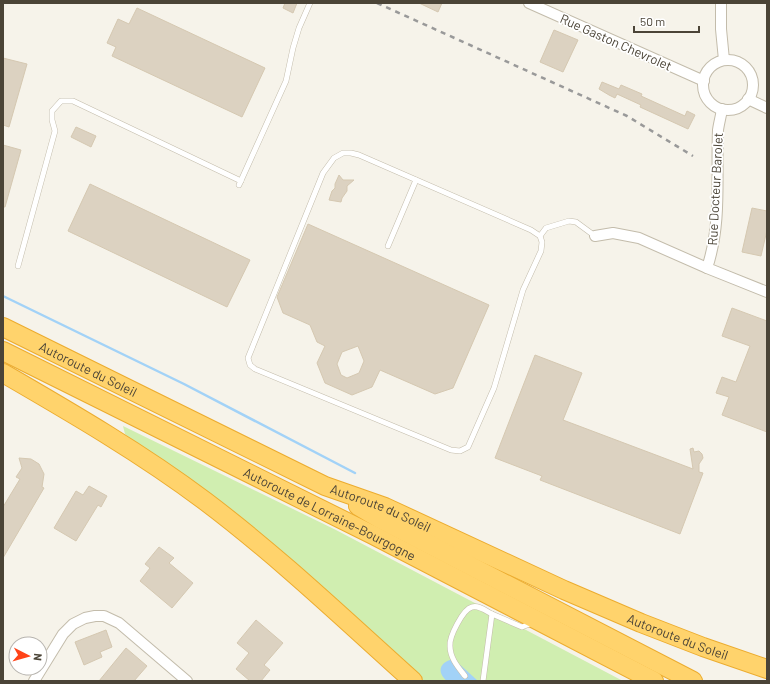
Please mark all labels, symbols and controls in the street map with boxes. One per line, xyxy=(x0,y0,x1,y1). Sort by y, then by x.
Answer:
scale bar xyxy=(634,8,699,34)
street label: Rue Gaston Chevrolet xyxy=(558,10,674,74)
text: 50 m xyxy=(640,14,665,28)
street label: Rue Docteur Barolet xyxy=(704,132,726,246)
street label: Autoroute du Soleil xyxy=(37,338,140,400)
street label: Autoroute de Lorraine-Bourgogne xyxy=(241,464,419,564)
street label: Autoroute du Soleil xyxy=(328,481,434,535)
street label: Autoroute du Soleil xyxy=(625,610,730,663)
north arrow xyxy=(8,636,48,676)
text: N xyxy=(32,653,45,661)

